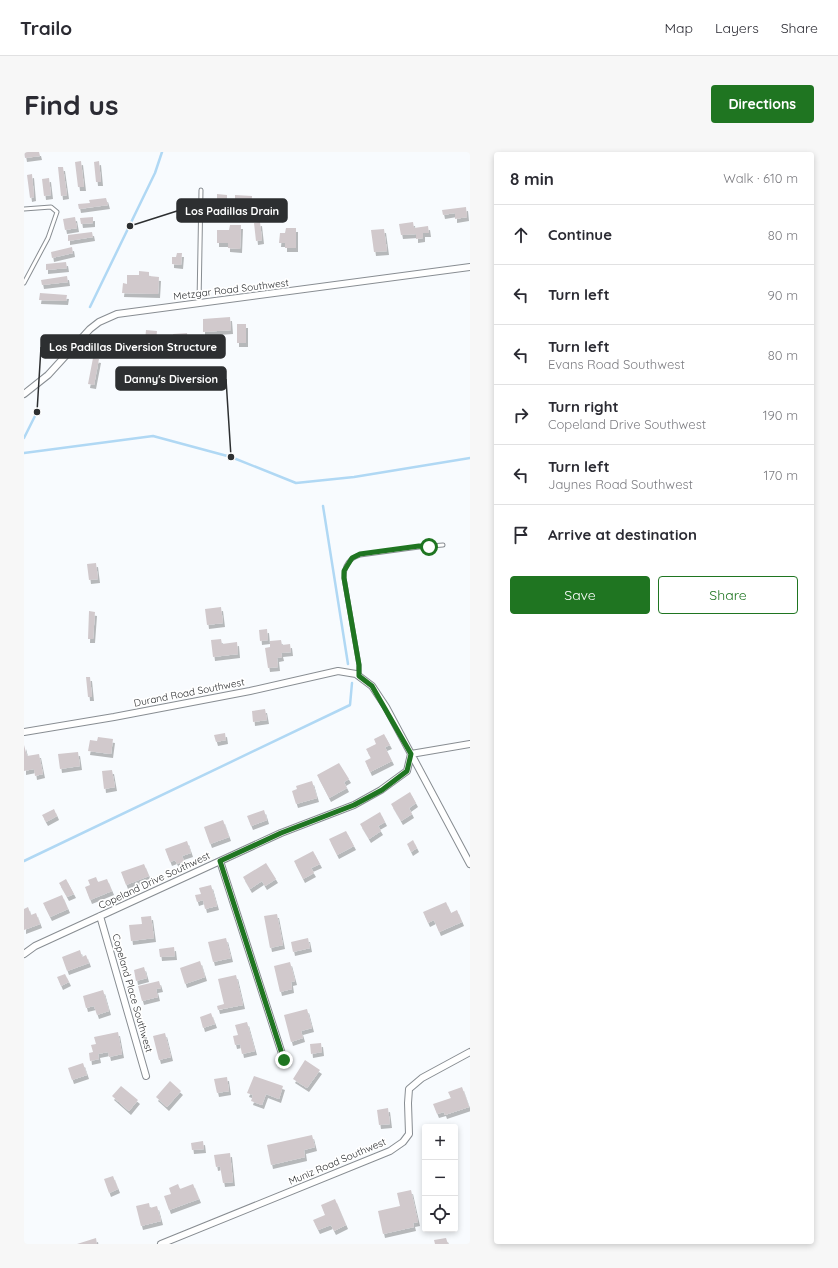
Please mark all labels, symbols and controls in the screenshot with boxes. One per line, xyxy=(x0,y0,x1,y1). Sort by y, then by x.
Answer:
text: Trailo xyxy=(20,16,72,40)
text: Map xyxy=(664,19,693,37)
text: Layers xyxy=(715,19,759,37)
text: Share xyxy=(781,19,818,37)
button: Directions xyxy=(711,85,814,123)
text: Find us xyxy=(24,87,118,122)
text: 8 min xyxy=(510,168,554,189)
text: Walk · 610 m xyxy=(723,170,798,186)
callout: Los Padillas Drain xyxy=(177,199,287,222)
text: Los Padillas Drain xyxy=(185,204,279,218)
icon: ahead xyxy=(510,224,532,246)
text: Continue xyxy=(548,225,612,244)
text: 80 m xyxy=(768,227,798,243)
street label: Metzgar Road Southwest xyxy=(173,276,290,303)
icon: left xyxy=(510,284,532,306)
text: Turn left xyxy=(548,285,610,304)
text: 90 m xyxy=(768,287,798,303)
callout: Los Padillas Diversion Structure xyxy=(41,335,225,358)
text: Turn left xyxy=(548,337,610,356)
text: Los Padillas Diversion Structure xyxy=(49,340,217,354)
icon: left xyxy=(510,344,532,366)
text: 80 m xyxy=(768,347,798,363)
text: Evans Road Southwest xyxy=(548,356,685,372)
callout: Danny's Diversion xyxy=(116,367,226,390)
text: Danny's Diversion xyxy=(124,372,218,386)
text: Turn right xyxy=(548,397,619,416)
icon: right xyxy=(510,404,532,426)
text: 190 m xyxy=(763,407,798,423)
text: Copeland Drive Southwest xyxy=(548,416,706,432)
text: Turn left xyxy=(548,457,610,476)
icon: left xyxy=(510,464,532,486)
text: 170 m xyxy=(763,467,798,483)
text: Jaynes Road Southwest xyxy=(548,476,693,492)
icon: arrive xyxy=(510,524,532,546)
text: Arrive at destination xyxy=(548,525,697,544)
route start xyxy=(420,538,438,556)
button: Save xyxy=(510,576,650,614)
button: Share xyxy=(658,576,798,614)
street label: Durand Road Southwest xyxy=(133,675,246,710)
street label: Copeland Drive Southwest xyxy=(96,849,213,912)
street label: Copeland Place Southwest xyxy=(109,932,156,1055)
route end xyxy=(275,1051,293,1069)
map controls xyxy=(422,1124,458,1232)
button: + xyxy=(422,1124,458,1160)
street label: Muniz Road Southwest xyxy=(287,1135,388,1188)
button: − xyxy=(422,1160,458,1196)
button: locate xyxy=(422,1196,458,1232)

